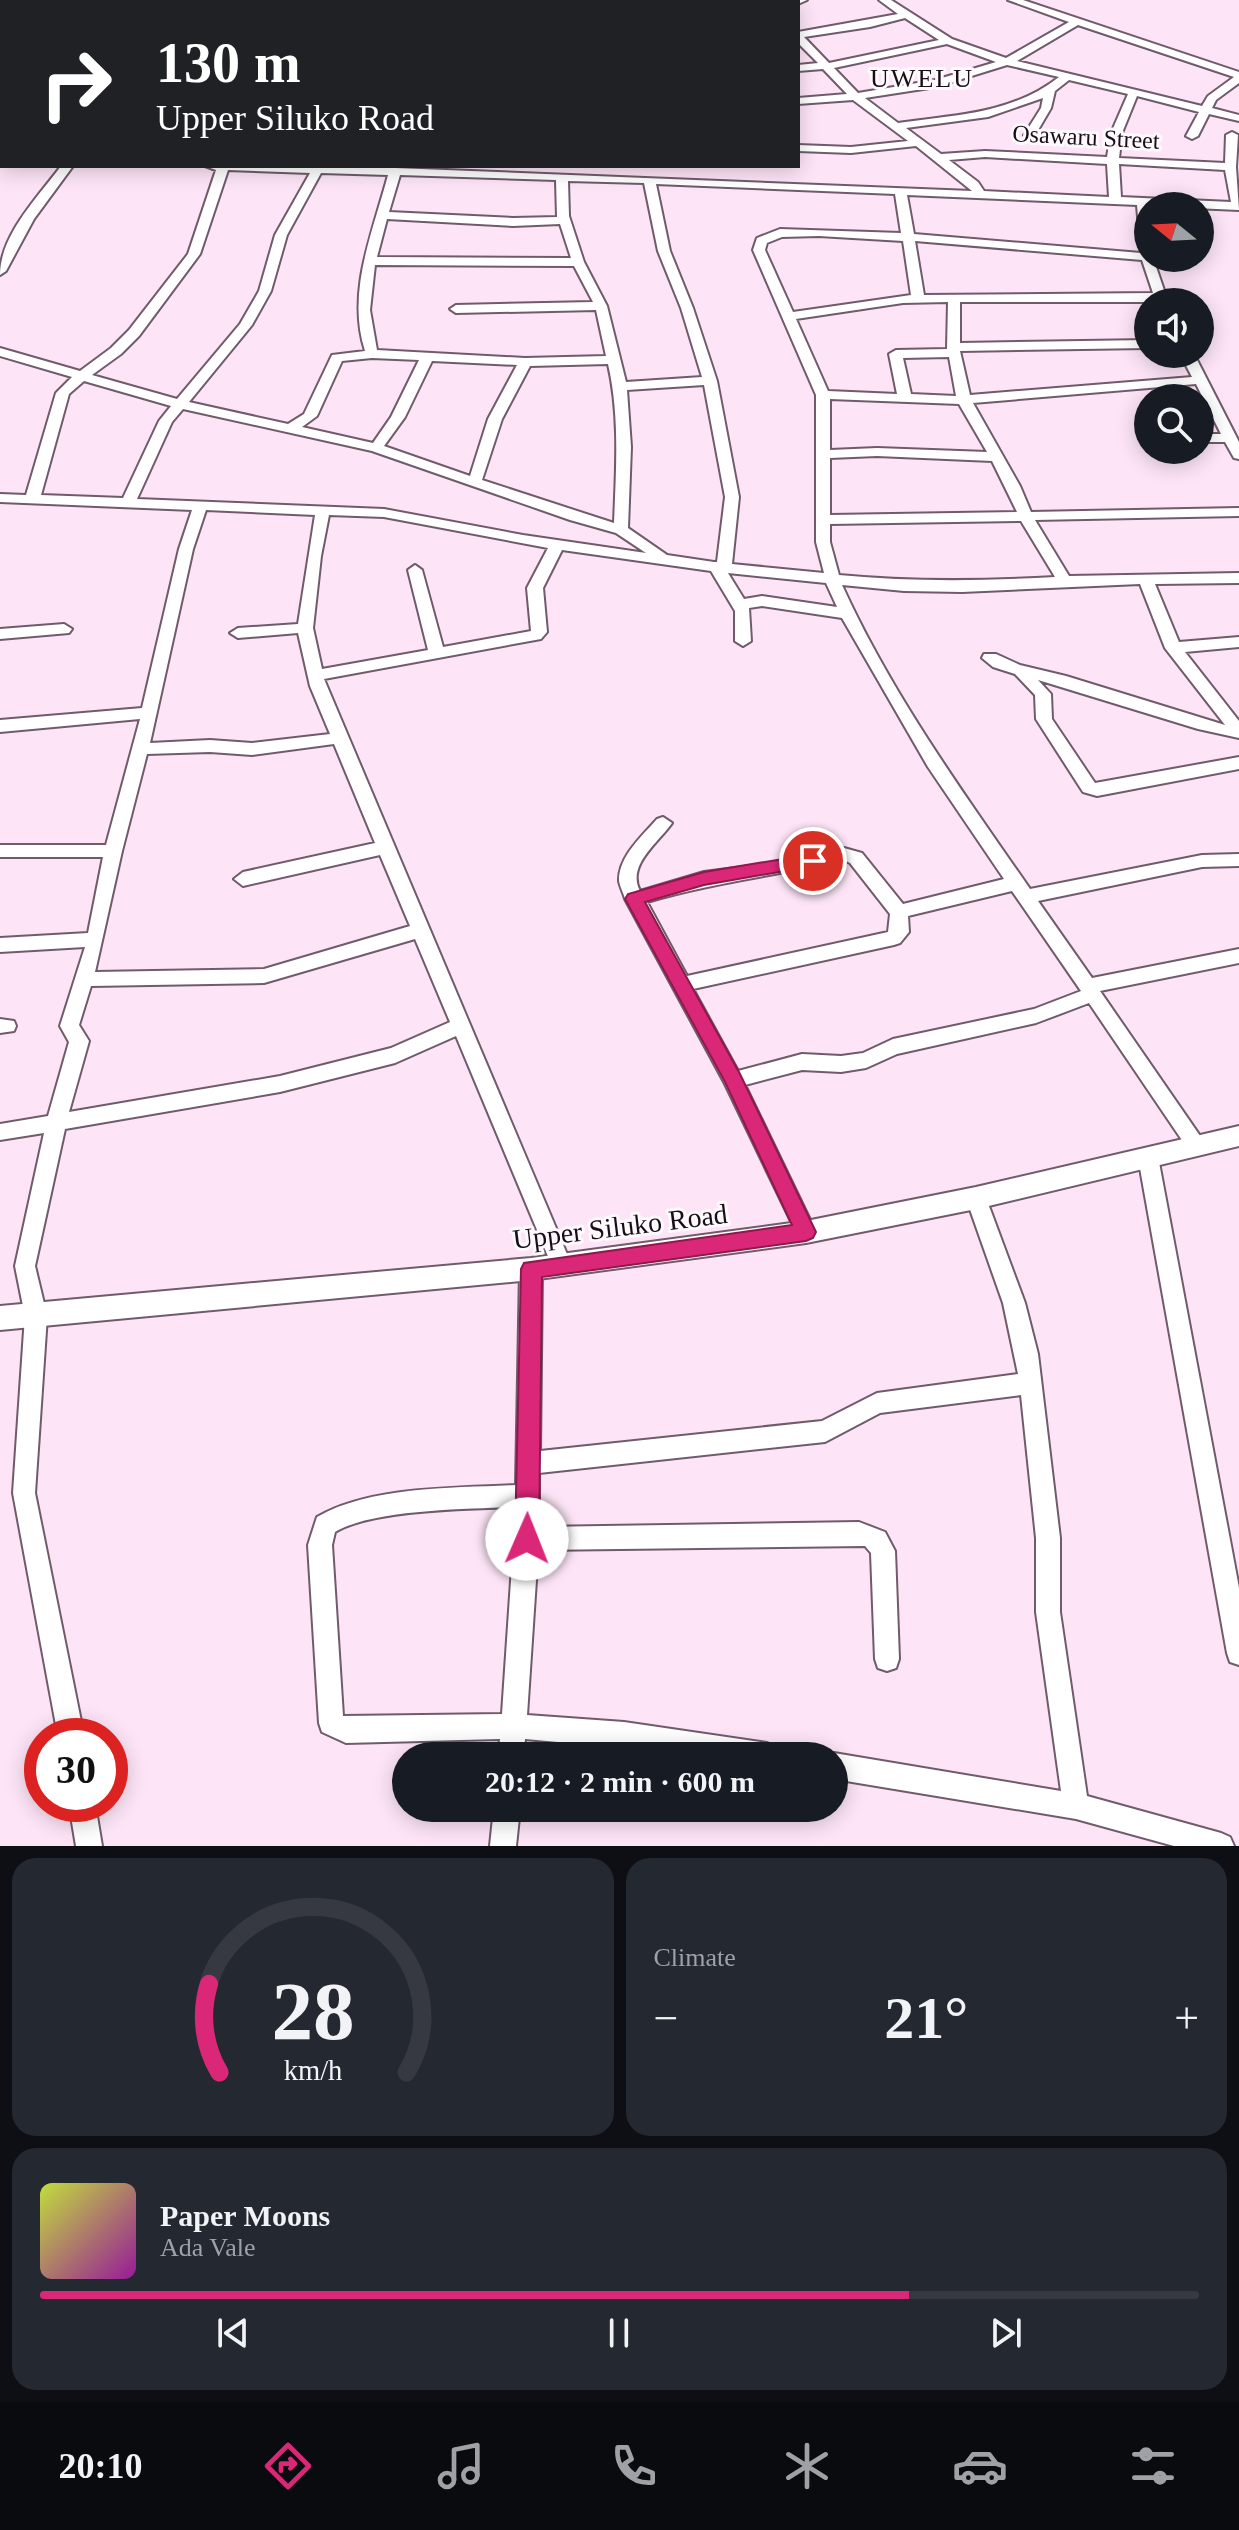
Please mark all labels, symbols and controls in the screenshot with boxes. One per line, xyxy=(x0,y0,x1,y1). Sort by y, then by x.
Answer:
icon: right xyxy=(24,32,128,136)
text: 130 m xyxy=(156,32,301,94)
district label: UWELU xyxy=(870,64,974,93)
text: Upper Siluko Road xyxy=(156,98,434,138)
street label: Osawaru Street xyxy=(1012,120,1161,154)
north arrow xyxy=(1134,192,1214,272)
map controls xyxy=(1134,192,1214,464)
button: sound xyxy=(1134,288,1214,368)
button: search xyxy=(1134,384,1214,464)
pin xyxy=(779,827,847,895)
icon: arrive xyxy=(791,839,835,883)
street label: Upper Siluko Road xyxy=(511,1198,729,1255)
position arrow xyxy=(485,1497,569,1581)
speed limit sign: 30 xyxy=(24,1718,128,1822)
text: 20:12 · 2 min · 600 m xyxy=(485,1765,755,1798)
text: Climate xyxy=(654,1943,736,1972)
text: 28 xyxy=(271,1965,354,2057)
text: 21° xyxy=(884,1985,968,2051)
text: − xyxy=(654,1994,678,2043)
text: + xyxy=(1174,1994,1199,2043)
text: km/h xyxy=(283,2055,342,2086)
text: Paper Moons xyxy=(160,2199,330,2232)
text: Ada Vale xyxy=(160,2233,256,2262)
icon: previous xyxy=(211,2311,255,2355)
icon: pause xyxy=(597,2311,641,2355)
icon: next xyxy=(984,2311,1028,2355)
icon: directions xyxy=(260,2438,316,2494)
icon: music xyxy=(433,2438,489,2494)
icon: phone xyxy=(606,2438,662,2494)
icon: climate xyxy=(779,2438,835,2494)
icon: car xyxy=(952,2438,1008,2494)
icon: filters xyxy=(1125,2438,1181,2494)
text: 20:10 xyxy=(59,2446,143,2486)

